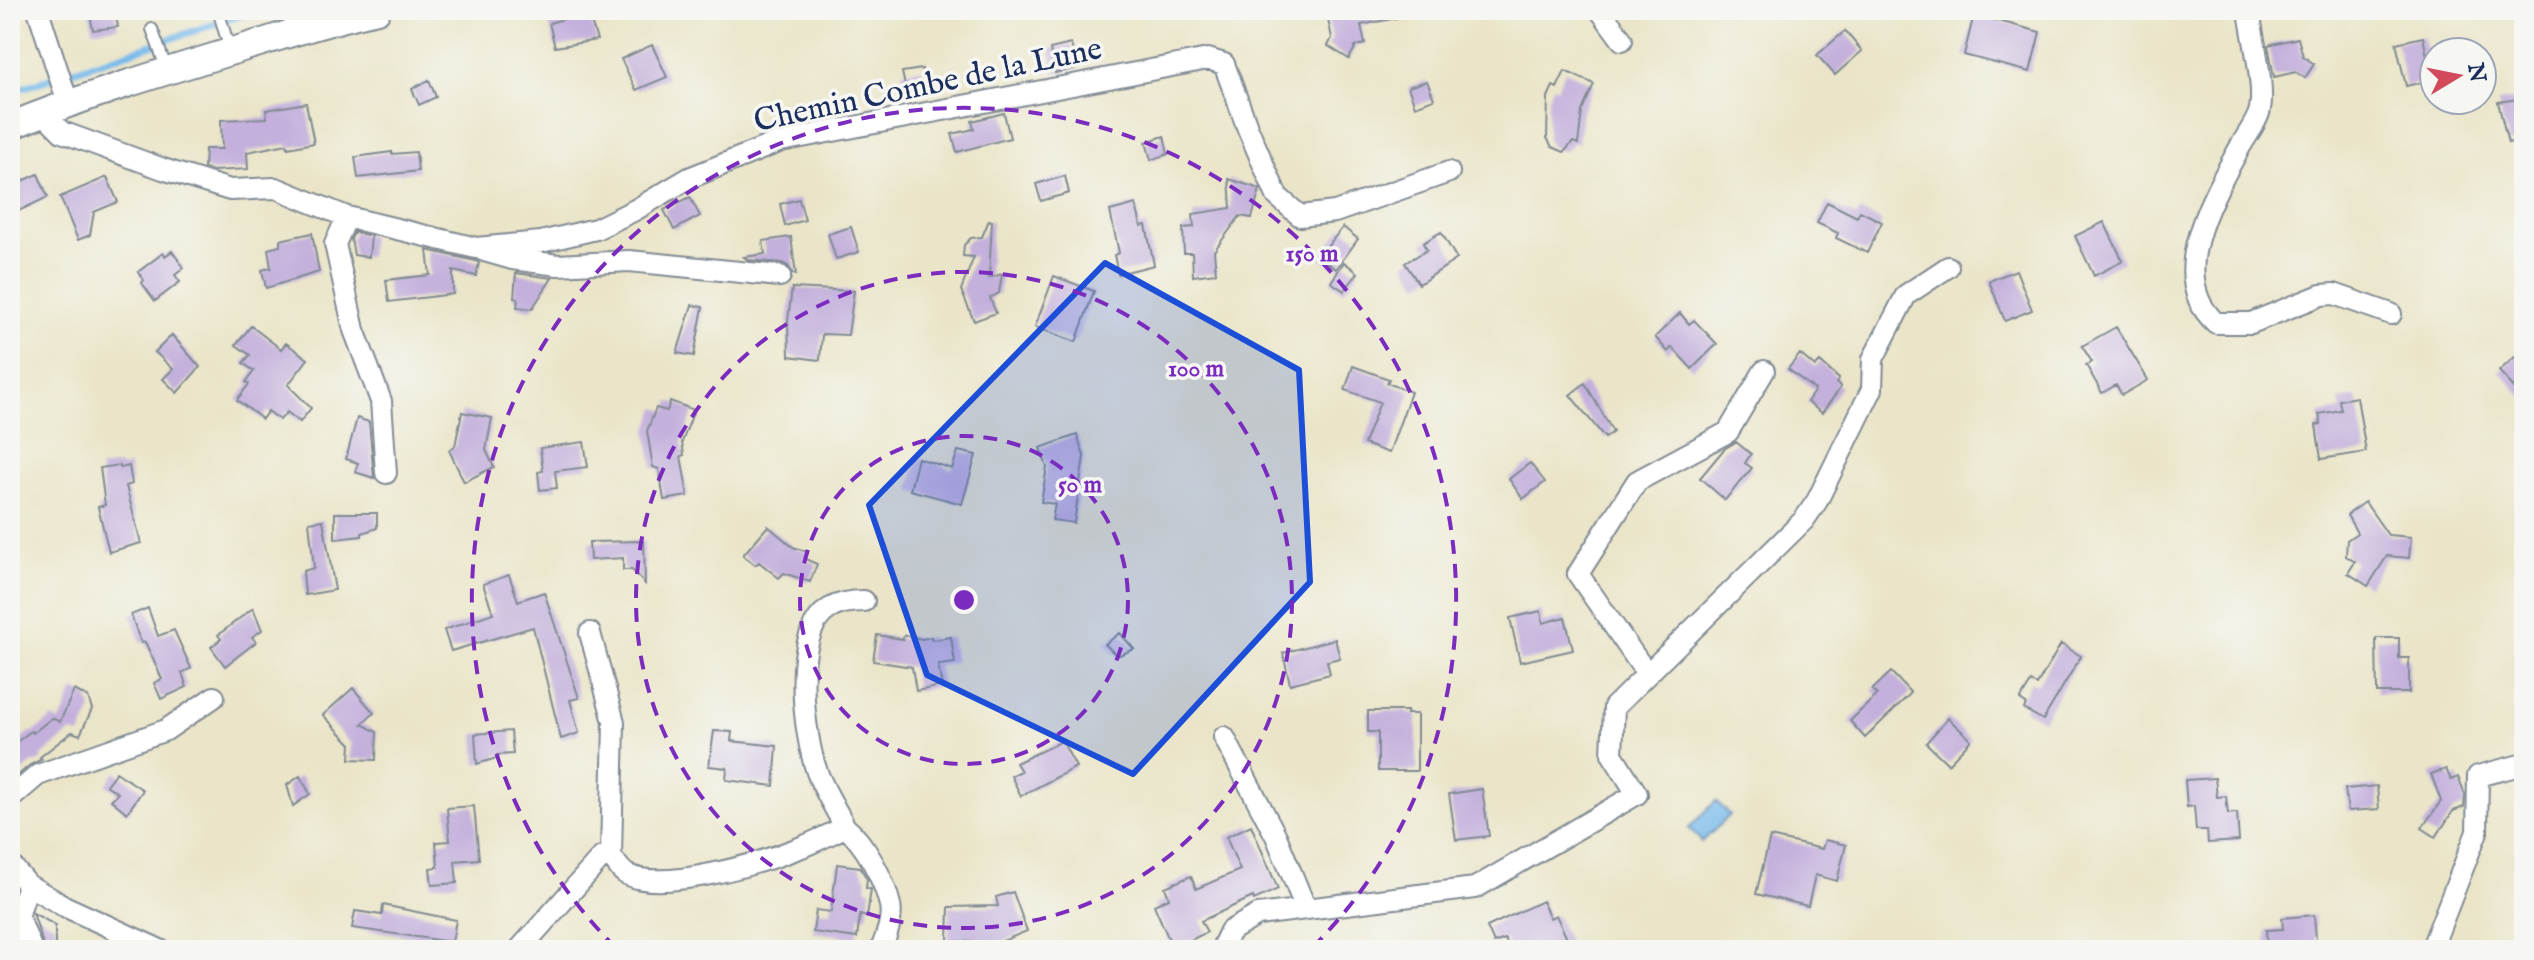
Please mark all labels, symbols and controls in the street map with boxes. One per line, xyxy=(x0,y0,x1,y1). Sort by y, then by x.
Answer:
street label: Chemin Combe de la Lune xyxy=(750,29,1106,143)
north arrow xyxy=(2418,36,2498,116)
text: N xyxy=(2460,60,2491,85)
text: 150 m xyxy=(1285,239,1339,270)
text: 100 m xyxy=(1168,354,1225,385)
text: 50 m xyxy=(1058,470,1103,501)
centre of rings xyxy=(950,586,978,614)

